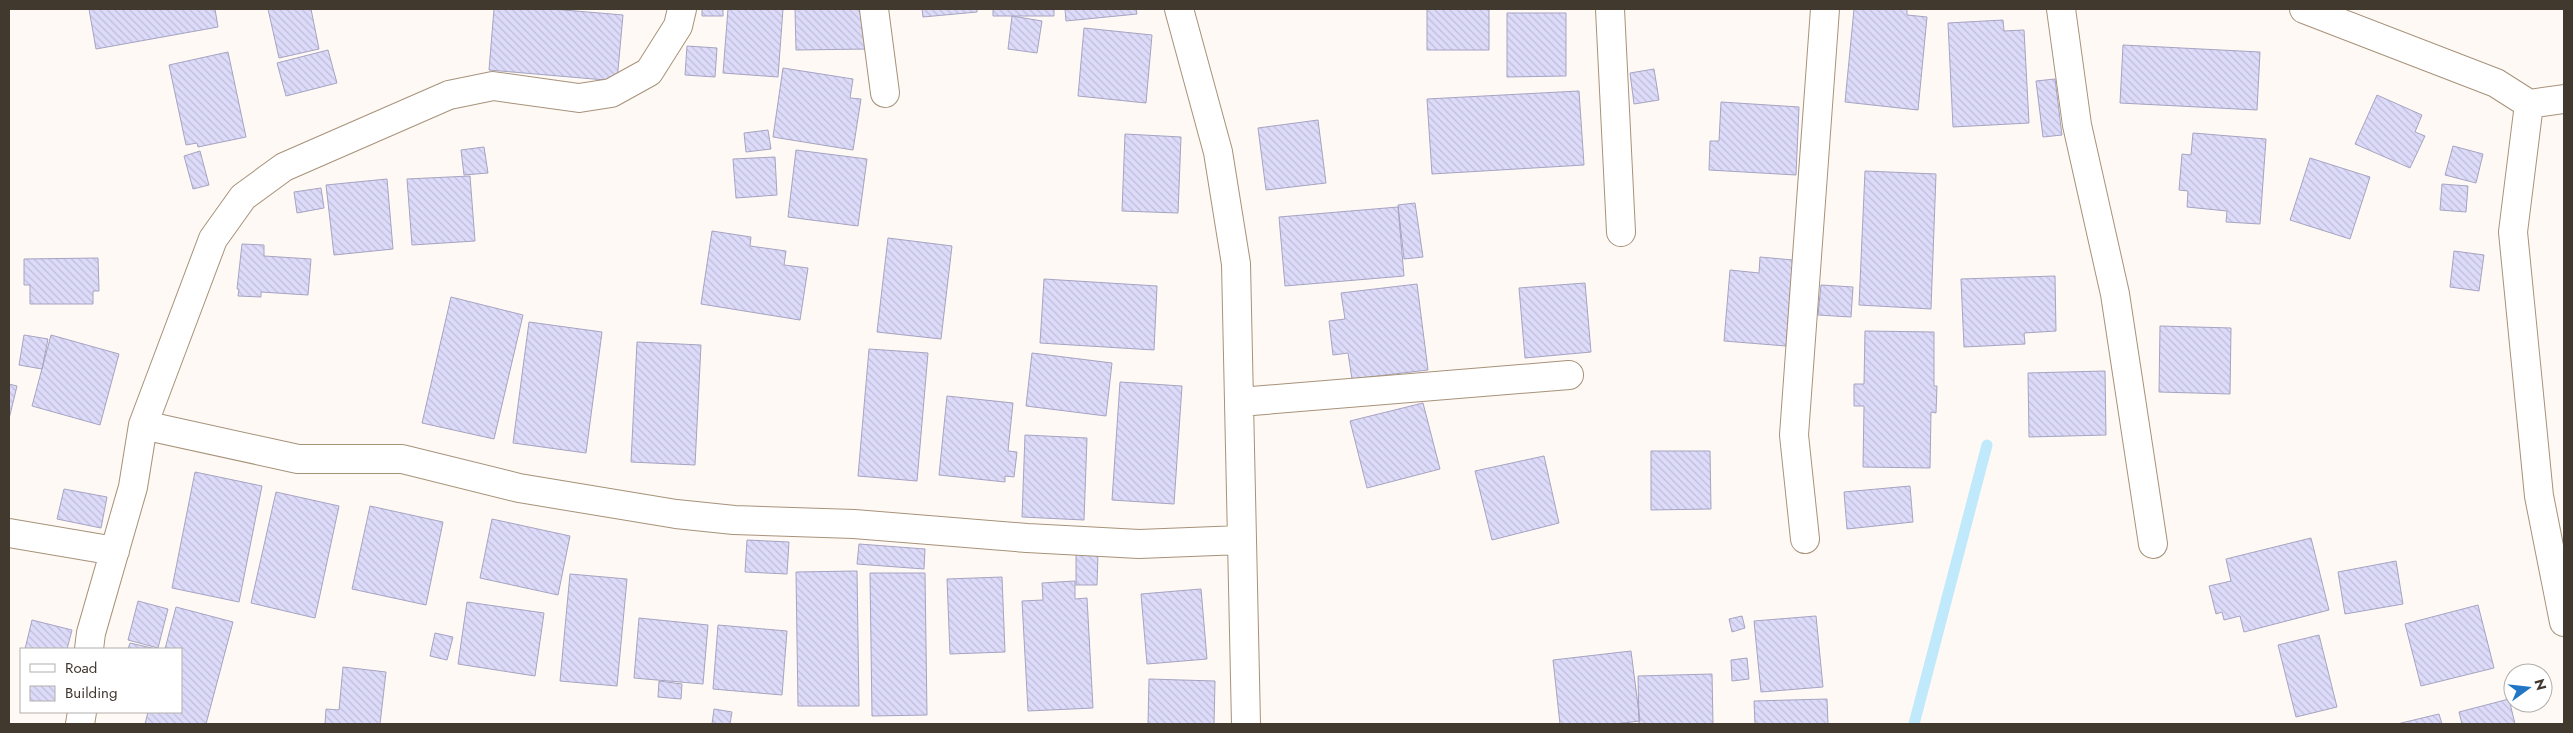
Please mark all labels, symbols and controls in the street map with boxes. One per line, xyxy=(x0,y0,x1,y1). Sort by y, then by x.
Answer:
legend xyxy=(20,648,182,713)
text: Road xyxy=(65,657,97,679)
north arrow xyxy=(2503,663,2553,713)
text: N xyxy=(2529,677,2552,693)
text: Building xyxy=(65,682,117,704)

